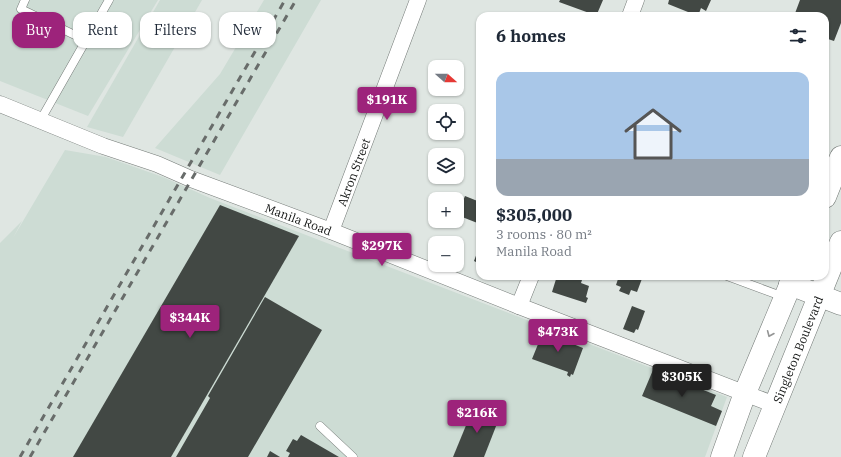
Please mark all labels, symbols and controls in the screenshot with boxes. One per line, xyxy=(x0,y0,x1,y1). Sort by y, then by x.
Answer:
chip: Buy xyxy=(12,12,65,48)
chip: Rent xyxy=(73,12,132,48)
chip: Filters xyxy=(140,12,211,48)
chip: New xyxy=(219,12,276,48)
text: 6 homes xyxy=(496,25,566,47)
icon: filters xyxy=(787,25,809,47)
north arrow xyxy=(428,60,464,96)
map controls xyxy=(428,60,464,272)
pin: $191K xyxy=(359,87,415,121)
text: $191K xyxy=(366,91,408,108)
icon: home xyxy=(617,98,689,170)
button: locate xyxy=(428,104,464,140)
street label: Akron Street xyxy=(334,136,373,208)
button: layers xyxy=(428,148,464,184)
button: + xyxy=(428,192,464,228)
street label: Manila Road xyxy=(263,200,334,238)
text: $305,000 xyxy=(496,204,572,226)
text: 3 rooms · 80 m² xyxy=(496,226,592,243)
pin: $297K xyxy=(354,233,410,267)
button: − xyxy=(428,236,464,272)
text: $297K xyxy=(361,237,403,254)
text: Manila Road xyxy=(496,243,572,260)
street label: Singleton Boulevard xyxy=(769,294,826,405)
pin: $344K xyxy=(162,305,218,339)
text: $344K xyxy=(169,309,211,326)
pin: $473K xyxy=(530,319,586,353)
text: $473K xyxy=(537,323,579,340)
one-way arrow xyxy=(766,330,774,337)
pin: $305K xyxy=(654,364,710,398)
text: $305K xyxy=(661,368,703,385)
pin: $216K xyxy=(449,400,505,434)
text: $216K xyxy=(456,404,498,421)

